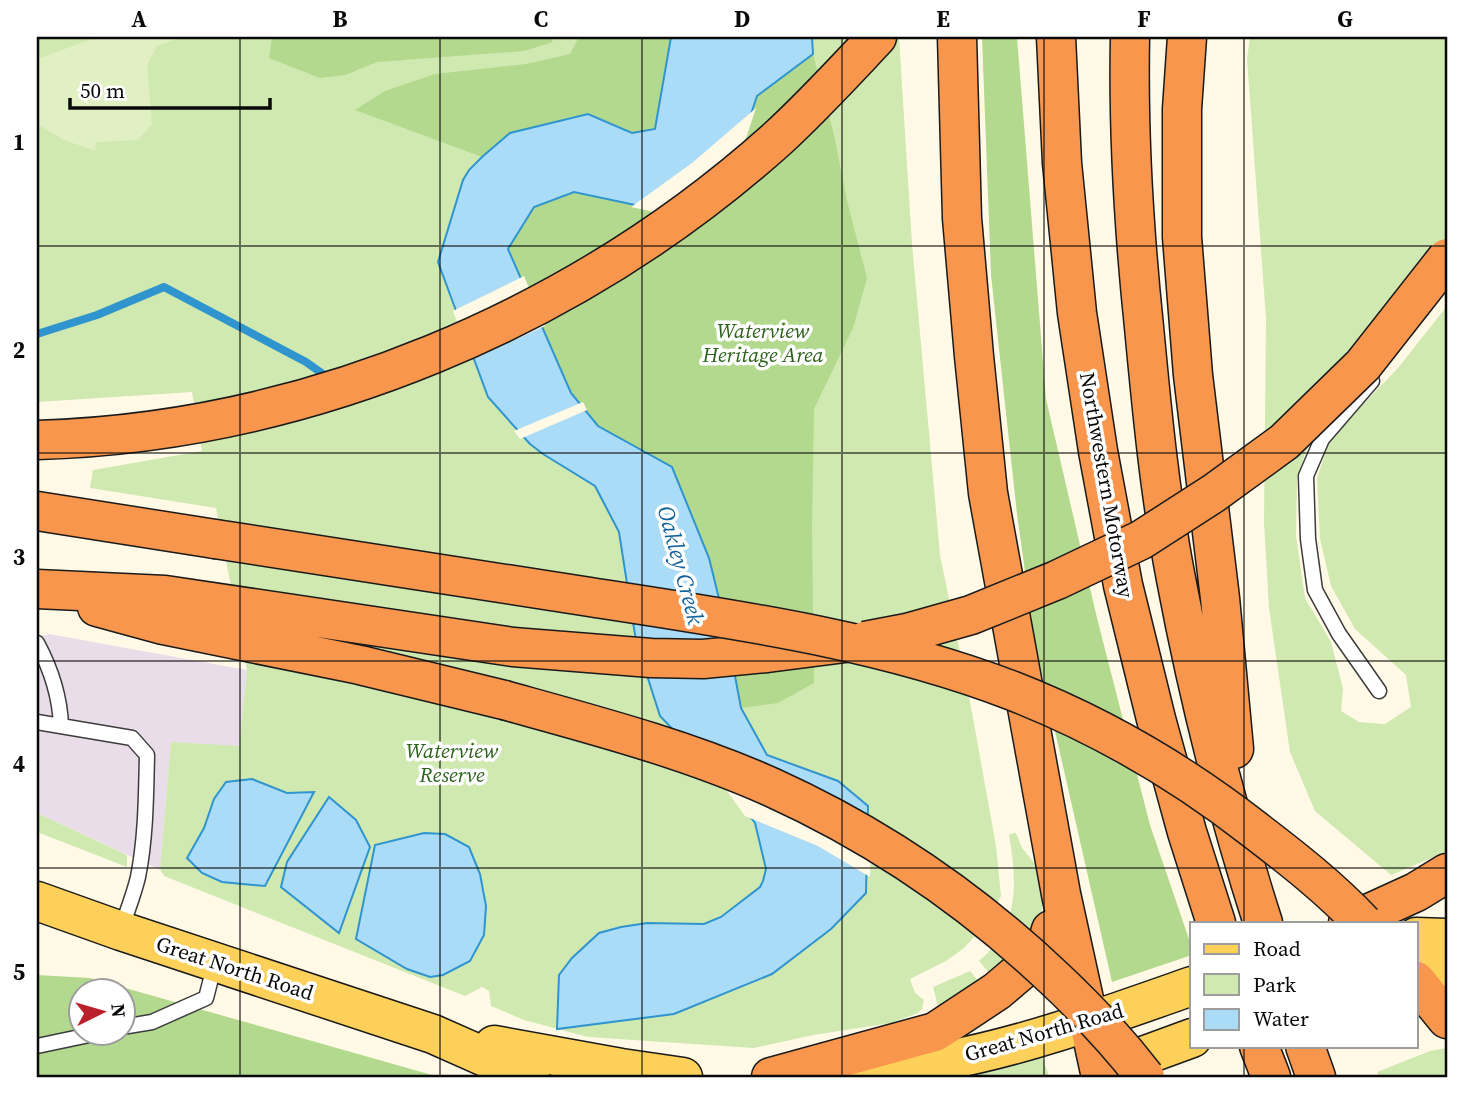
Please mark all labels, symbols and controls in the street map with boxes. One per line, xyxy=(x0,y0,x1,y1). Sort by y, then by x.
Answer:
text: A xyxy=(131,3,147,35)
text: B xyxy=(333,3,348,35)
text: C xyxy=(534,3,548,35)
text: D xyxy=(734,3,750,35)
text: E xyxy=(936,3,950,35)
text: F xyxy=(1137,3,1151,35)
text: G xyxy=(1337,3,1353,35)
scale bar xyxy=(70,66,270,110)
text: 50 m xyxy=(80,76,125,105)
text: 1 xyxy=(13,126,25,158)
park label: Waterview Heritage Area xyxy=(702,316,824,369)
text: 2 xyxy=(13,334,25,366)
street label: Northwestern Motorway xyxy=(1073,370,1141,600)
water label: Oakley Creek xyxy=(650,502,712,628)
text: 3 xyxy=(13,541,25,573)
park label: Waterview Reserve xyxy=(406,736,499,789)
text: 4 xyxy=(13,748,25,780)
legend xyxy=(1190,922,1418,1048)
street label: Great North Road xyxy=(153,929,317,1007)
text: Road xyxy=(1253,934,1301,963)
text: 5 xyxy=(13,956,25,988)
text: Park xyxy=(1253,970,1297,999)
north arrow xyxy=(66,978,136,1048)
street label: Great North Road xyxy=(961,995,1127,1069)
text: N xyxy=(105,1002,133,1019)
text: Water xyxy=(1253,1004,1309,1033)

